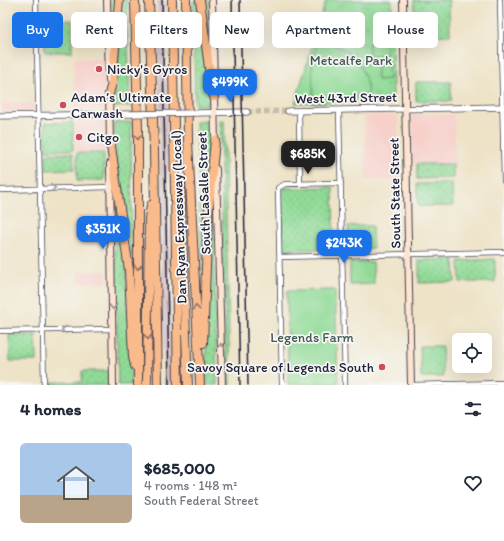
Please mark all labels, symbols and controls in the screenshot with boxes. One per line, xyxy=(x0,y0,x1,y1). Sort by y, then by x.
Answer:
chip: Buy xyxy=(12,12,63,48)
chip: Rent xyxy=(71,12,127,48)
chip: Filters xyxy=(135,12,202,48)
chip: New xyxy=(210,12,264,48)
chip: Apartment xyxy=(272,12,365,48)
chip: House xyxy=(373,12,438,48)
park label: Metcalfe Park xyxy=(310,52,393,69)
place label: Nicky's Gyros xyxy=(107,61,188,78)
marker: Nicky's Gyros xyxy=(94,64,104,74)
pin: $499K xyxy=(202,69,258,103)
text: $499K xyxy=(212,74,248,89)
place label: Adam’s Ultimate Carwash xyxy=(71,89,171,122)
street label: West 43rd Street xyxy=(295,89,397,107)
marker: Adam’s Ultimate Carwash xyxy=(58,100,68,110)
place label: Citgo xyxy=(87,129,119,146)
street label: Dan Ryan Expressway (Local) xyxy=(167,130,191,304)
street label: South LaSalle Street xyxy=(193,131,215,255)
marker: Citgo xyxy=(74,132,84,142)
one-way arrow xyxy=(134,134,142,140)
street label: South State Street xyxy=(386,137,404,249)
pin: $685K xyxy=(280,141,336,175)
text: $685K xyxy=(290,146,326,161)
one-way arrow xyxy=(50,184,56,193)
pin: $351K xyxy=(75,216,131,250)
text: $351K xyxy=(86,221,120,236)
pin: $243K xyxy=(316,230,372,264)
text: $243K xyxy=(326,235,362,250)
one-way arrow xyxy=(134,264,142,270)
one-way arrow xyxy=(108,304,117,310)
one-way arrow xyxy=(192,305,200,311)
one-way arrow xyxy=(61,326,67,334)
park label: Legends Farm xyxy=(270,329,354,346)
map controls xyxy=(452,333,492,373)
button: locate xyxy=(452,333,492,373)
one-way arrow xyxy=(144,334,152,340)
one-way arrow xyxy=(216,343,225,349)
place label: Savoy Square of Legends South xyxy=(187,359,374,376)
marker: Savoy Square of Legends South xyxy=(377,362,387,372)
icon: filters xyxy=(462,398,484,420)
text: 4 homes xyxy=(20,399,81,419)
text: $685,000 xyxy=(144,458,215,478)
icon: home xyxy=(52,459,100,507)
icon: heart xyxy=(462,472,484,494)
text: 4 rooms · 148 m² xyxy=(144,478,237,493)
text: South Federal Street xyxy=(144,493,259,508)

